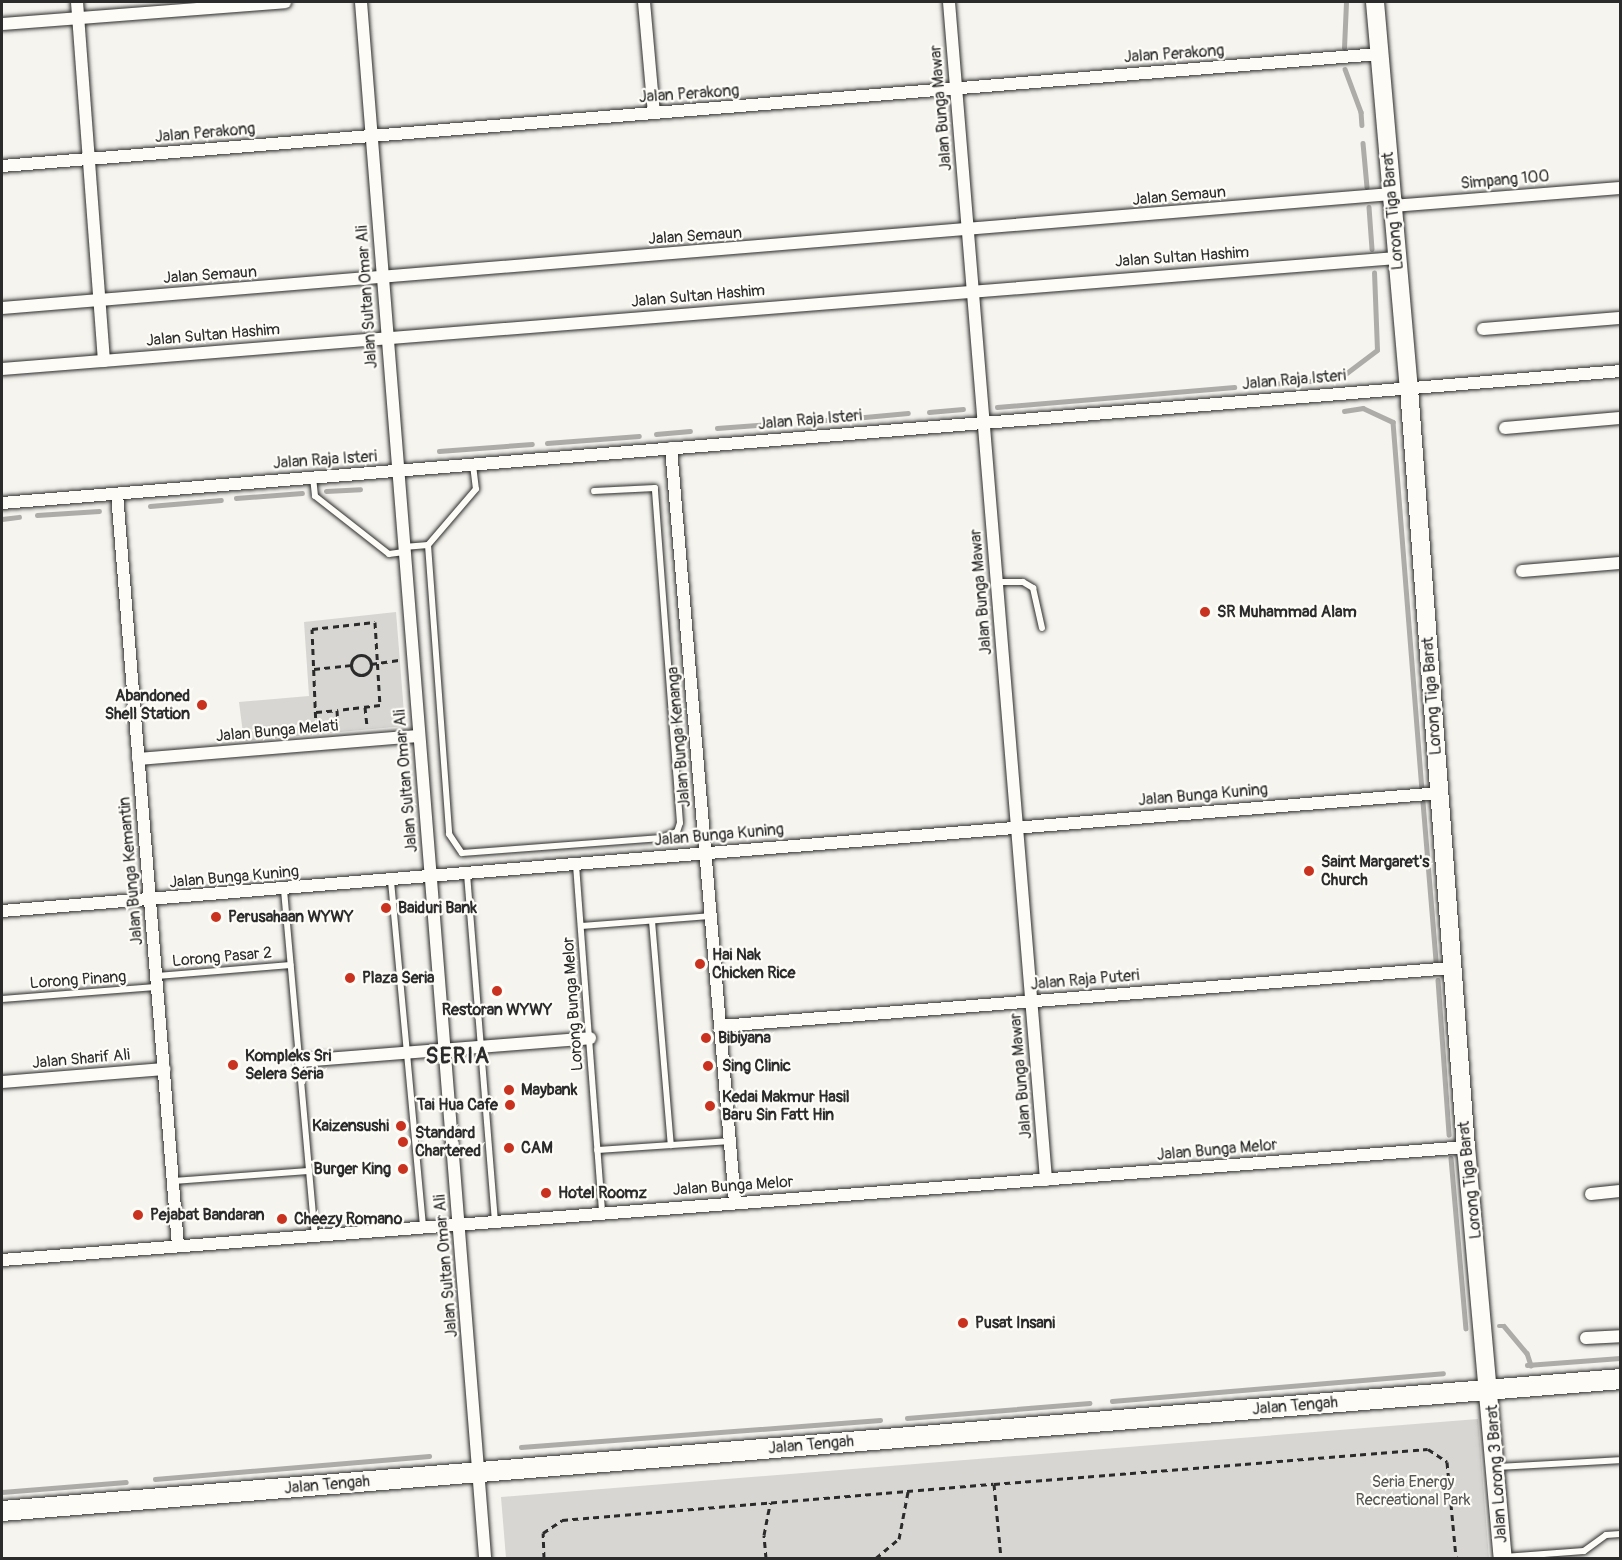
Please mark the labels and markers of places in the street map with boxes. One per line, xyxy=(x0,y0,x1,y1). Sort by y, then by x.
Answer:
place label: SR Muhammad Alam xyxy=(1217,602,1357,622)
marker: SR Muhammad Alam xyxy=(1198,605,1212,619)
place label: Abandoned Shell Station xyxy=(105,686,190,724)
marker: Abandoned Shell Station xyxy=(195,698,209,712)
place label: Saint Margaret's Church xyxy=(1321,852,1429,890)
marker: Saint Margaret's Church xyxy=(1302,864,1316,878)
place label: Baiduri Bank xyxy=(398,898,477,918)
marker: Baiduri Bank xyxy=(379,901,393,915)
place label: Perusahaan WYWY xyxy=(228,907,353,927)
marker: Perusahaan WYWY xyxy=(209,910,223,924)
place label: Hai Nak Chicken Rice xyxy=(712,945,795,983)
marker: Hai Nak Chicken Rice xyxy=(693,957,707,971)
place label: Plaza Seria xyxy=(362,968,435,988)
marker: Plaza Seria xyxy=(343,971,357,985)
marker: Restoran WYWY xyxy=(490,984,504,998)
place label: Restoran WYWY xyxy=(442,1000,552,1020)
place label: Bibiyana xyxy=(718,1028,771,1048)
marker: Bibiyana xyxy=(699,1031,713,1045)
place label: Kompleks Sri Selera Seria xyxy=(245,1046,331,1084)
place label: Sing Clinic xyxy=(722,1056,791,1076)
marker: Sing Clinic xyxy=(699,1057,717,1075)
marker: Kompleks Sri Selera Seria xyxy=(226,1058,240,1072)
place label: Maybank xyxy=(521,1080,577,1100)
marker: Maybank xyxy=(502,1083,516,1097)
place label: Kedai Makmur Hasil Baru Sin Fatt Hin xyxy=(722,1087,850,1125)
place label: Tai Hua Cafe xyxy=(416,1095,498,1115)
marker: Tai Hua Cafe xyxy=(503,1098,517,1112)
marker: Kedai Makmur Hasil Baru Sin Fatt Hin xyxy=(703,1099,717,1113)
place label: Kaizensushi xyxy=(312,1116,389,1136)
marker: Kaizensushi xyxy=(394,1119,408,1133)
place label: Standard Chartered xyxy=(415,1123,481,1161)
marker: Standard Chartered xyxy=(396,1135,410,1149)
place label: CAM xyxy=(521,1138,553,1158)
marker: CAM xyxy=(502,1141,516,1155)
place label: Burger King xyxy=(314,1159,391,1179)
marker: Burger King xyxy=(396,1162,410,1176)
place label: Hotel Roomz xyxy=(558,1183,647,1203)
marker: Hotel Roomz xyxy=(539,1186,553,1200)
place label: Pejabat Bandaran xyxy=(150,1205,265,1225)
marker: Pejabat Bandaran xyxy=(131,1208,145,1222)
place label: Cheezy Romano xyxy=(294,1209,402,1229)
marker: Cheezy Romano xyxy=(275,1212,289,1226)
place label: Pusat Insani xyxy=(975,1313,1055,1333)
marker: Pusat Insani xyxy=(956,1316,970,1330)

